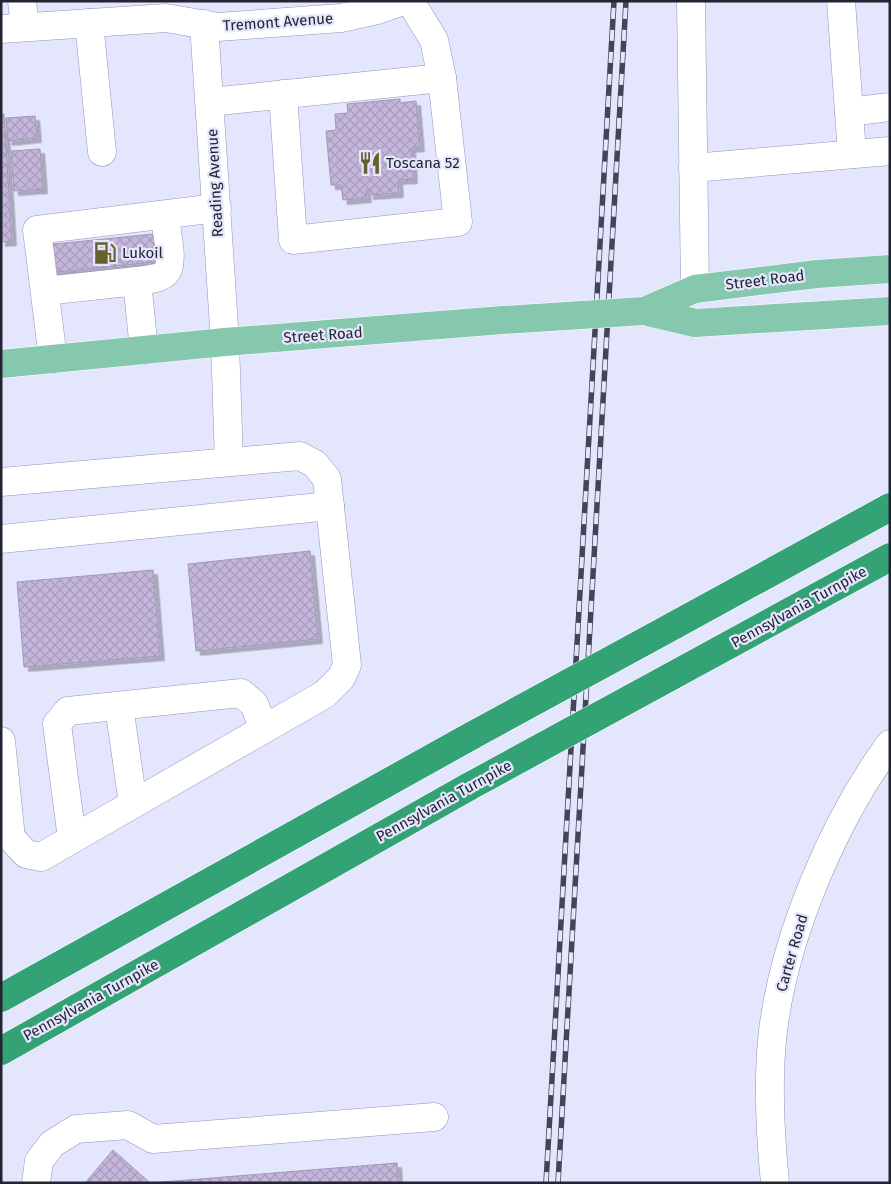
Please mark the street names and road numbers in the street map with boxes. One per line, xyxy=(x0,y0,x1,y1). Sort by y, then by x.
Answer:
street label: Tremont Avenue xyxy=(222,9,334,35)
street label: Reading Avenue xyxy=(203,128,227,238)
street label: Street Road xyxy=(725,266,805,294)
street label: Street Road xyxy=(283,323,363,347)
street label: Pennsylvania Turnpike xyxy=(728,562,870,652)
street label: Pennsylvania Turnpike xyxy=(373,756,515,846)
street label: Carter Road xyxy=(772,912,812,994)
street label: Pennsylvania Turnpike xyxy=(20,955,162,1045)

